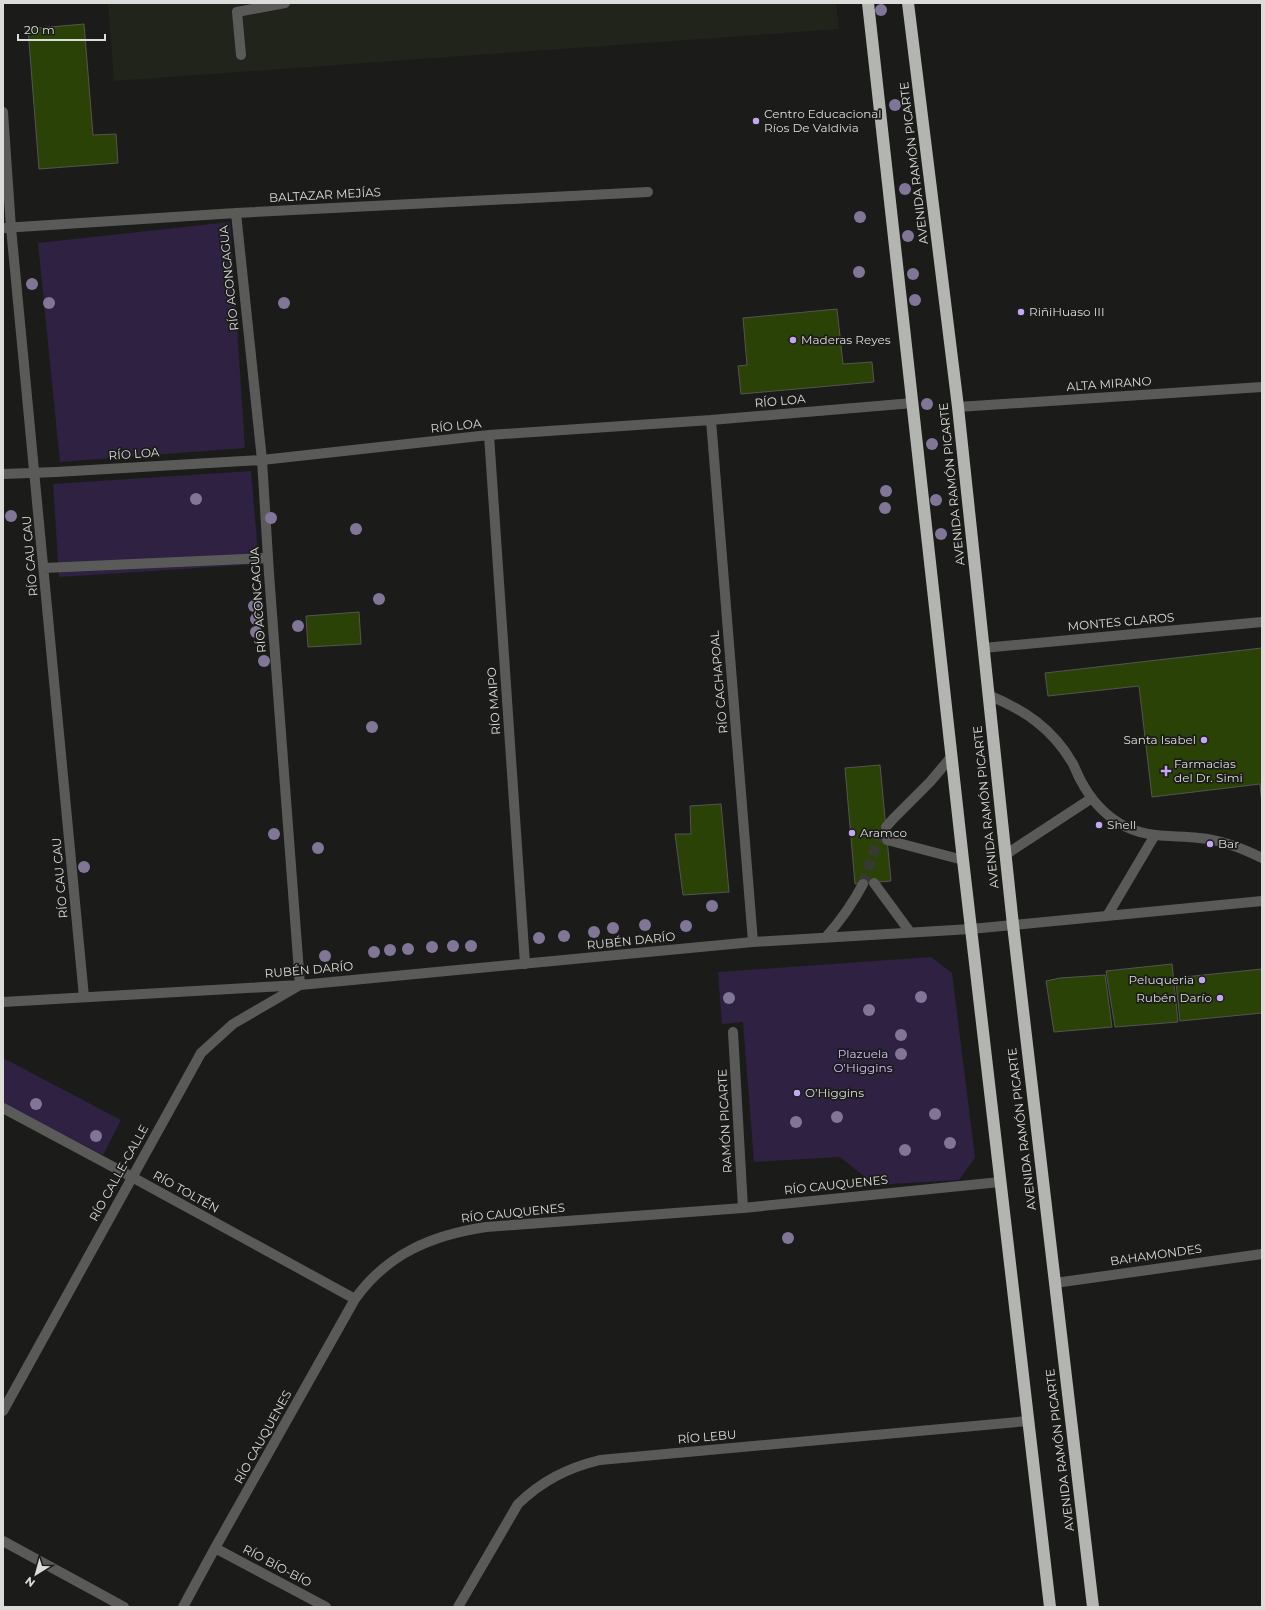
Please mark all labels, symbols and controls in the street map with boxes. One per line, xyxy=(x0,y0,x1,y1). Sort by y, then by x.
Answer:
scale bar xyxy=(18,16,105,42)
text: 20 m xyxy=(24,22,55,37)
street label: AVENIDA RAMÓN PICARTE xyxy=(896,81,931,245)
place label: Centro Educacional Ríos De Valdivia xyxy=(764,106,882,135)
marker: Centro Educacional Ríos De Valdivia xyxy=(751,116,761,126)
street label: BALTAZAR MEJÍAS xyxy=(269,184,381,205)
street label: RÍO ACONCAGUA xyxy=(215,224,241,331)
place label: RiñiHuaso III xyxy=(1029,304,1105,319)
marker: RiñiHuaso III xyxy=(1016,307,1026,317)
place label: Maderas Reyes xyxy=(801,332,891,347)
marker: Maderas Reyes xyxy=(788,335,798,345)
street label: ALTA MIRANO xyxy=(1066,373,1152,394)
street label: RÍO LOA xyxy=(754,391,806,410)
street label: AVENIDA RAMÓN PICARTE xyxy=(935,402,968,566)
street label: RÍO LOA xyxy=(430,415,482,436)
street label: RÍO LOA xyxy=(108,444,160,463)
street label: RÍO CAU CAU xyxy=(18,515,41,597)
street label: RÍO ACONCAGUA xyxy=(246,546,269,653)
street label: MONTES CLAROS xyxy=(1067,609,1175,634)
street label: RÍO CACHAPOAL xyxy=(707,630,730,734)
street label: RÍO MAIPO xyxy=(484,667,503,735)
street label: AVENIDA RAMÓN PICARTE xyxy=(969,725,1002,889)
place label: Santa Isabel xyxy=(1123,732,1196,747)
marker: Santa Isabel xyxy=(1199,735,1209,745)
place label: Farmacias del Dr. Simi xyxy=(1174,756,1243,785)
marker: Farmacias del Dr. Simi xyxy=(1161,766,1171,776)
place label: Shell xyxy=(1107,817,1136,832)
marker: Shell xyxy=(1094,820,1104,830)
place label: Aramco xyxy=(860,825,907,840)
marker: Aramco xyxy=(847,828,857,838)
place label: Bar xyxy=(1218,836,1239,851)
street label: RÍO CAU CAU xyxy=(48,837,71,919)
marker: Bar xyxy=(1205,839,1215,849)
street label: RUBÉN DARÍO xyxy=(586,928,676,953)
street label: RUBÉN DARÍO xyxy=(264,958,354,981)
place label: Peluqueria xyxy=(1129,972,1194,987)
marker: Peluqueria xyxy=(1197,975,1207,985)
place label: Rubén Darío xyxy=(1136,990,1212,1005)
marker: Rubén Darío xyxy=(1215,993,1225,1003)
park label: Plazuela O’Higgins xyxy=(833,1046,893,1075)
street label: AVENIDA RAMÓN PICARTE xyxy=(1004,1047,1039,1211)
street label: RAMÓN PICARTE xyxy=(714,1069,735,1173)
place label: O’Higgins xyxy=(805,1085,864,1100)
marker: O’Higgins xyxy=(792,1088,802,1098)
street label: RÍO CALLE-CALLE xyxy=(86,1122,151,1224)
street label: RÍO TOLTÉN xyxy=(151,1167,222,1216)
street label: RÍO CAUQUENES xyxy=(783,1172,889,1197)
street label: RÍO CAUQUENES xyxy=(460,1200,566,1225)
street label: BAHAMONDES xyxy=(1109,1241,1203,1268)
street label: AVENIDA RAMÓN PICARTE xyxy=(1042,1368,1077,1532)
street label: RÍO CAUQUENES xyxy=(231,1387,294,1486)
street label: RÍO LEBU xyxy=(677,1426,737,1447)
street label: RÍO BÍO-BÍO xyxy=(240,1541,314,1590)
north arrow xyxy=(16,1554,56,1594)
text: N xyxy=(22,1574,38,1590)

